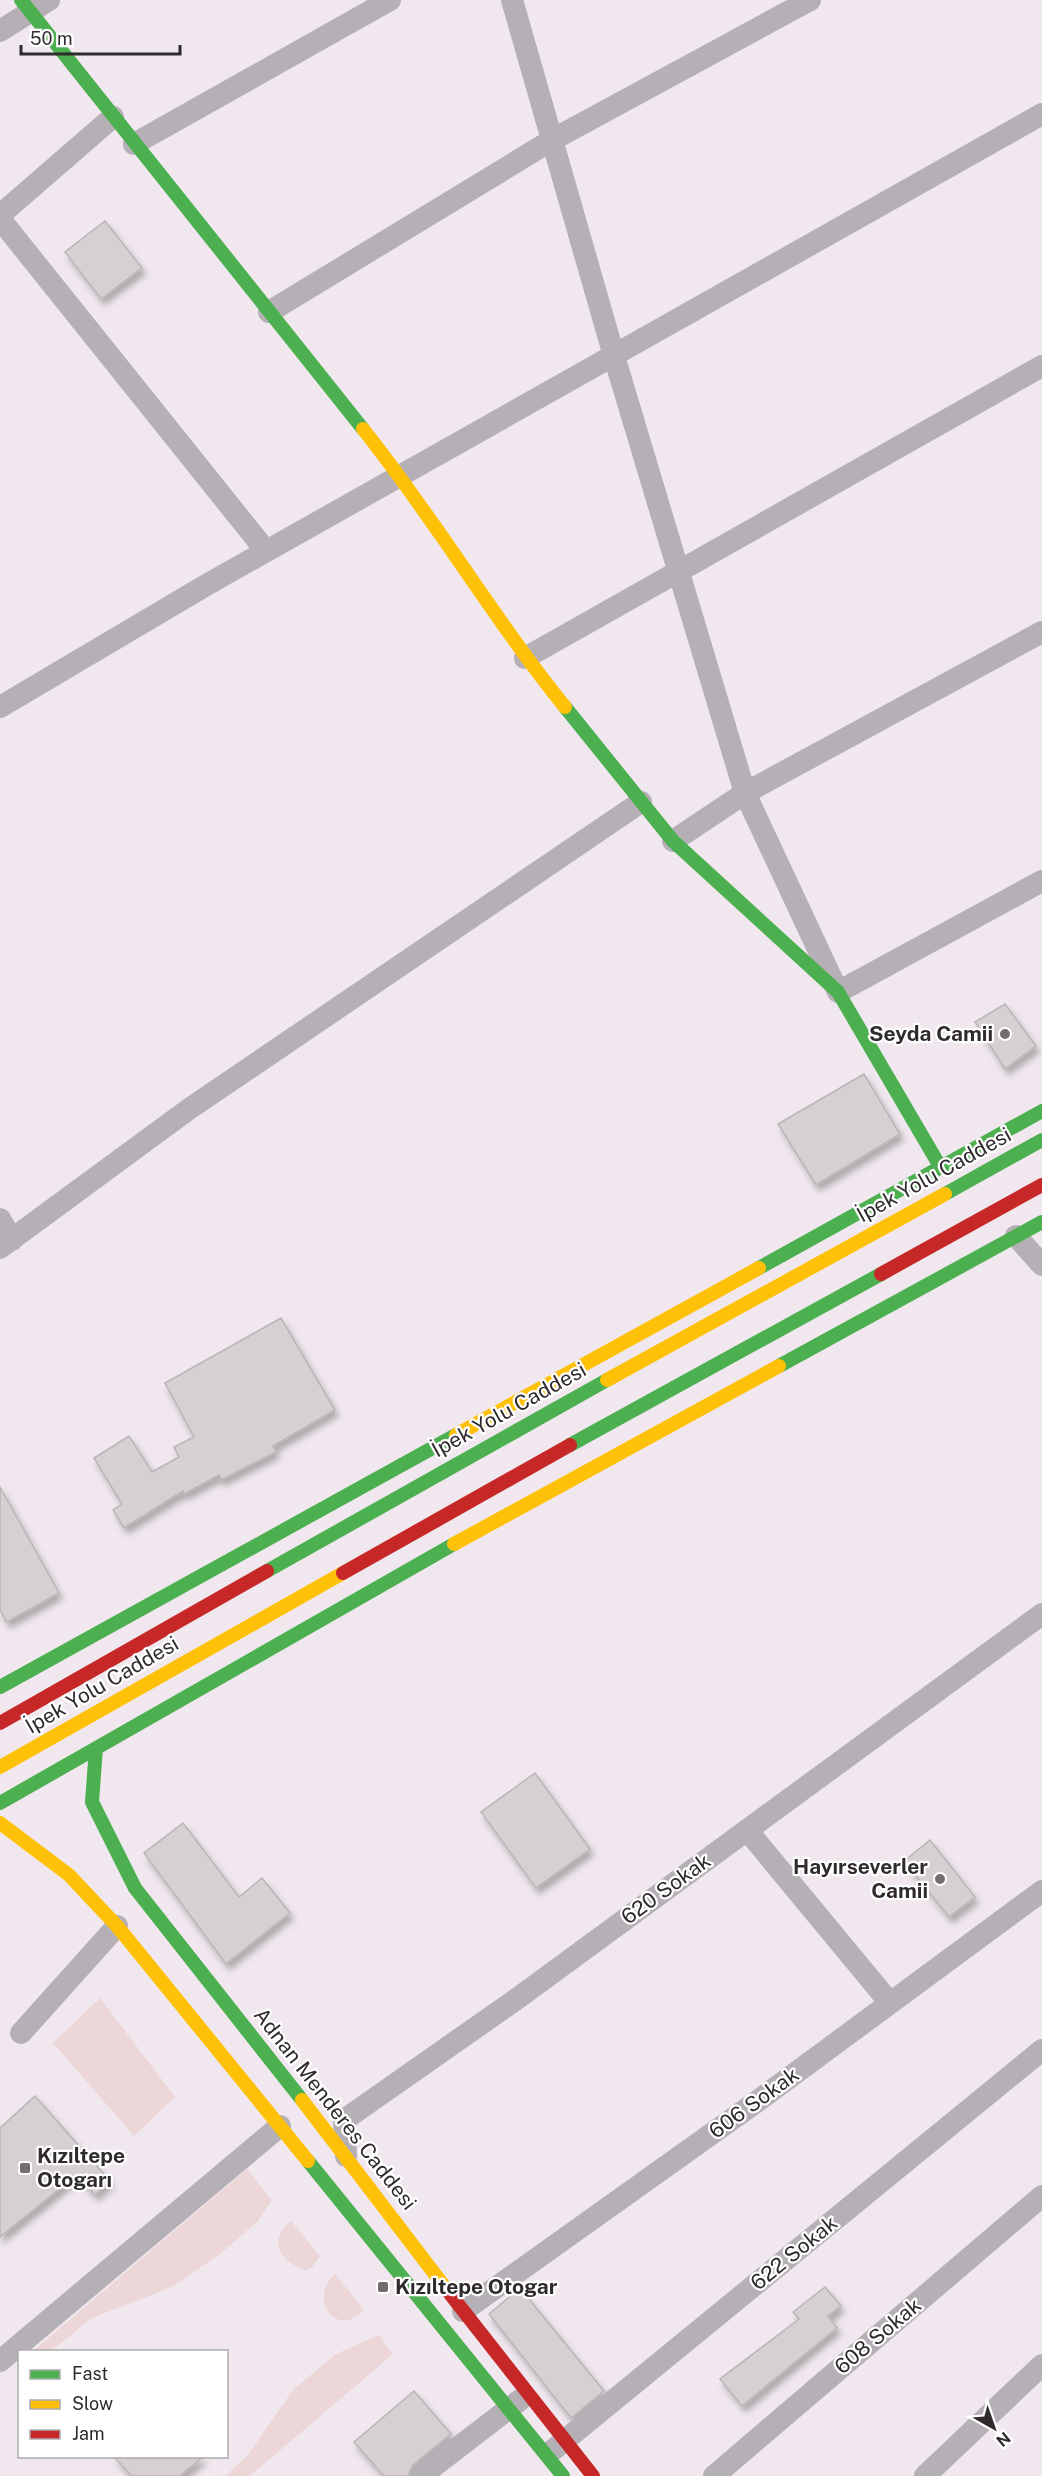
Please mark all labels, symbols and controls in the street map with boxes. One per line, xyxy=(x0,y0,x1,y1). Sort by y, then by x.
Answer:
scale bar xyxy=(21,18,180,56)
text: 50 m xyxy=(30,28,73,49)
place label: Seyda Camii xyxy=(869,1021,993,1046)
marker: Seyda Camii xyxy=(998,1027,1012,1041)
street label: İpek Yolu Caddesi xyxy=(852,1122,1015,1227)
street label: İpek Yolu Caddesi xyxy=(427,1357,590,1462)
street label: İpek Yolu Caddesi xyxy=(21,1631,183,1739)
street label: 620 Sokak xyxy=(616,1848,715,1929)
place label: Hayırseverler Camii xyxy=(793,1854,928,1903)
marker: Hayırseverler Camii xyxy=(933,1872,947,1886)
street label: Adnan Menderes Caddesi xyxy=(249,2003,422,2215)
street label: 606 Sokak xyxy=(704,2062,804,2143)
place label: Kızıltepe Otogarı xyxy=(37,2143,125,2192)
marker: Kızıltepe Otogarı xyxy=(18,2161,32,2175)
street label: 622 Sokak xyxy=(745,2210,842,2295)
place label: Kızıltepe Otogar xyxy=(395,2274,558,2299)
marker: Kızıltepe Otogar xyxy=(376,2280,390,2294)
street label: 608 Sokak xyxy=(829,2292,926,2379)
legend xyxy=(18,2350,228,2458)
text: Fast xyxy=(72,2363,108,2384)
text: Slow xyxy=(72,2393,113,2414)
north arrow xyxy=(964,2398,1024,2458)
text: Jam xyxy=(72,2423,105,2444)
text: N xyxy=(992,2428,1014,2450)

